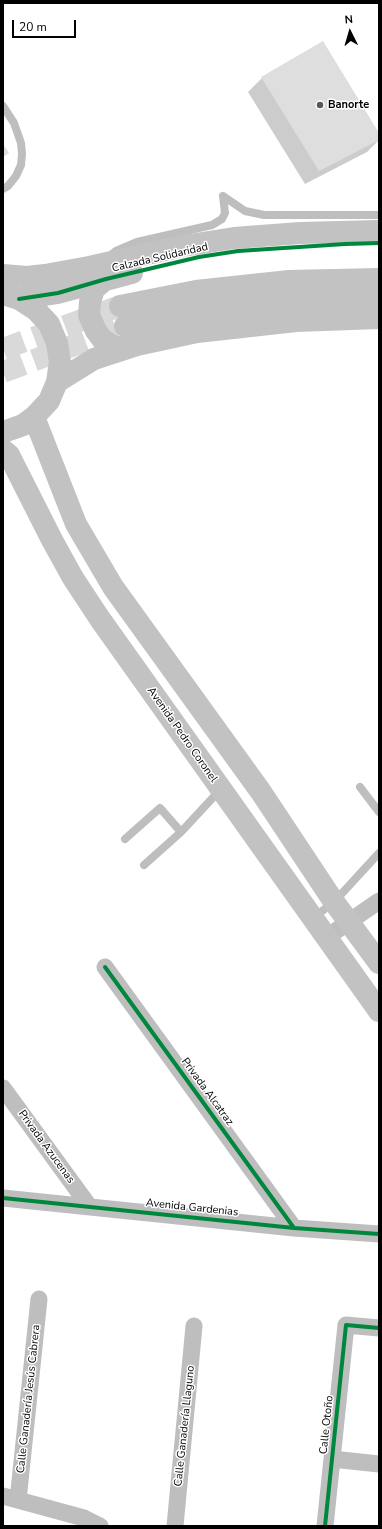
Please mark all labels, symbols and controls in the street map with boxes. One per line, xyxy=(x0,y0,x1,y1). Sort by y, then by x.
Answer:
scale bar xyxy=(14,12,78,38)
north arrow xyxy=(330,12,370,52)
text: N xyxy=(344,12,354,27)
text: 20 m xyxy=(19,19,47,35)
place label: Banorte xyxy=(328,98,369,112)
marker: Banorte xyxy=(315,100,325,110)
street label: Calzada Solidaridad xyxy=(111,241,209,275)
street label: Avenida Pedro Coronel xyxy=(144,685,220,785)
street label: Privada Alcatraz xyxy=(178,1056,236,1128)
street label: Privada Azucenas xyxy=(15,1108,77,1186)
street label: Avenida Gardenias xyxy=(145,1197,239,1219)
street label: Calle Ganadería Jesús Cabrera xyxy=(15,1324,43,1474)
street label: Calle Ganadería Llaguno xyxy=(172,1365,198,1487)
street label: Calle Otoño xyxy=(317,1395,337,1455)

